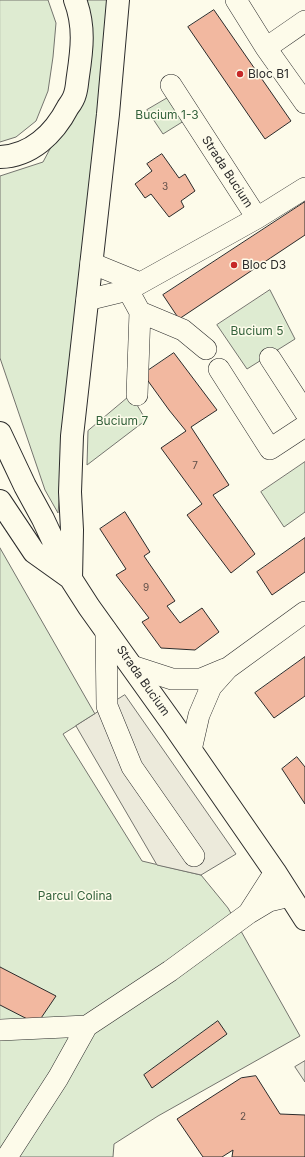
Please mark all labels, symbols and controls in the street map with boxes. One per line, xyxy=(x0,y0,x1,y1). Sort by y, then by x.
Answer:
place label: Bloc B1 xyxy=(248,67,289,81)
marker: Bloc B1 xyxy=(235,69,245,79)
park label: Bucium 1-3 xyxy=(135,108,199,122)
street label: Strada Bucium xyxy=(198,133,256,211)
house number: 3 xyxy=(162,181,168,193)
place label: Bloc D3 xyxy=(242,258,286,272)
marker: Bloc D3 xyxy=(229,260,239,270)
park label: Bucium 5 xyxy=(231,324,283,338)
park label: Bucium 7 xyxy=(96,414,148,428)
house number: 7 xyxy=(192,460,198,472)
house number: 9 xyxy=(143,582,149,594)
street label: Strada Bucium xyxy=(113,643,173,719)
park label: Parcul Colina xyxy=(38,889,112,903)
house number: 2 xyxy=(240,1111,246,1123)

